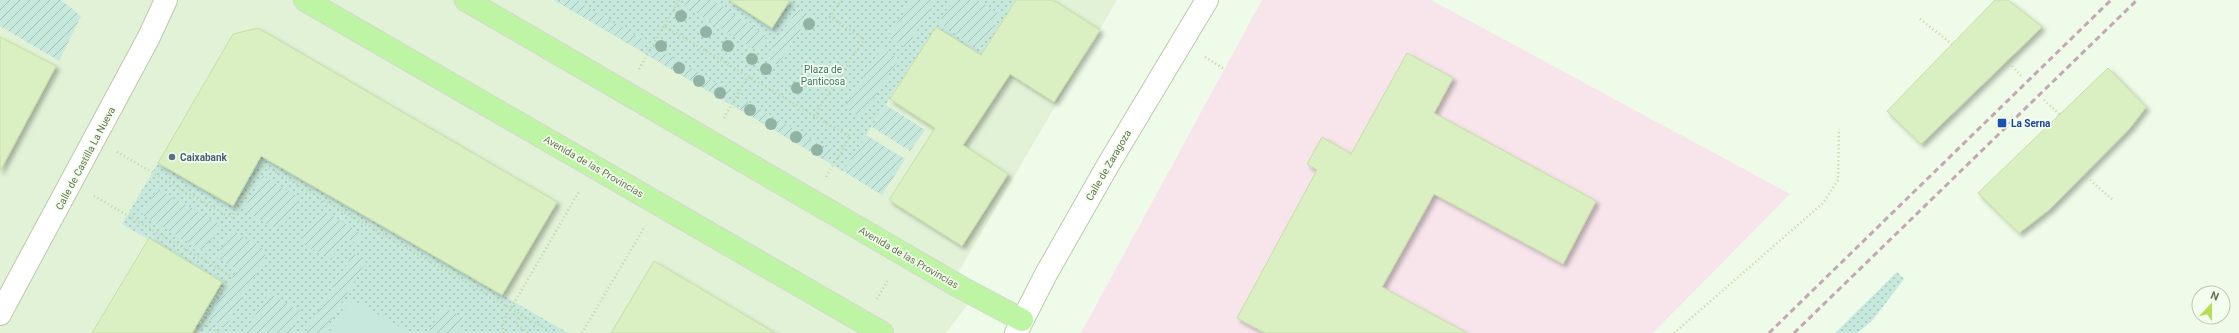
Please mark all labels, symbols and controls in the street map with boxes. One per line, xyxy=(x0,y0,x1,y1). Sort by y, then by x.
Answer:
park label: Plaza de Panticosa xyxy=(801,64,845,87)
street label: Calle de Castilla La Nueva xyxy=(54,105,117,212)
marker: La Serna xyxy=(1996,117,2008,129)
place label: La Serna xyxy=(2011,118,2051,129)
street label: Calle de Zaragoza xyxy=(1084,128,1133,203)
street label: Avenida de las Provincias xyxy=(542,133,645,199)
marker: Caixabank xyxy=(167,152,177,162)
place label: Caixabank xyxy=(180,152,228,163)
street label: Avenida de las Provincias xyxy=(857,224,960,290)
north arrow xyxy=(2191,285,2231,325)
text: N xyxy=(2209,289,2221,304)

